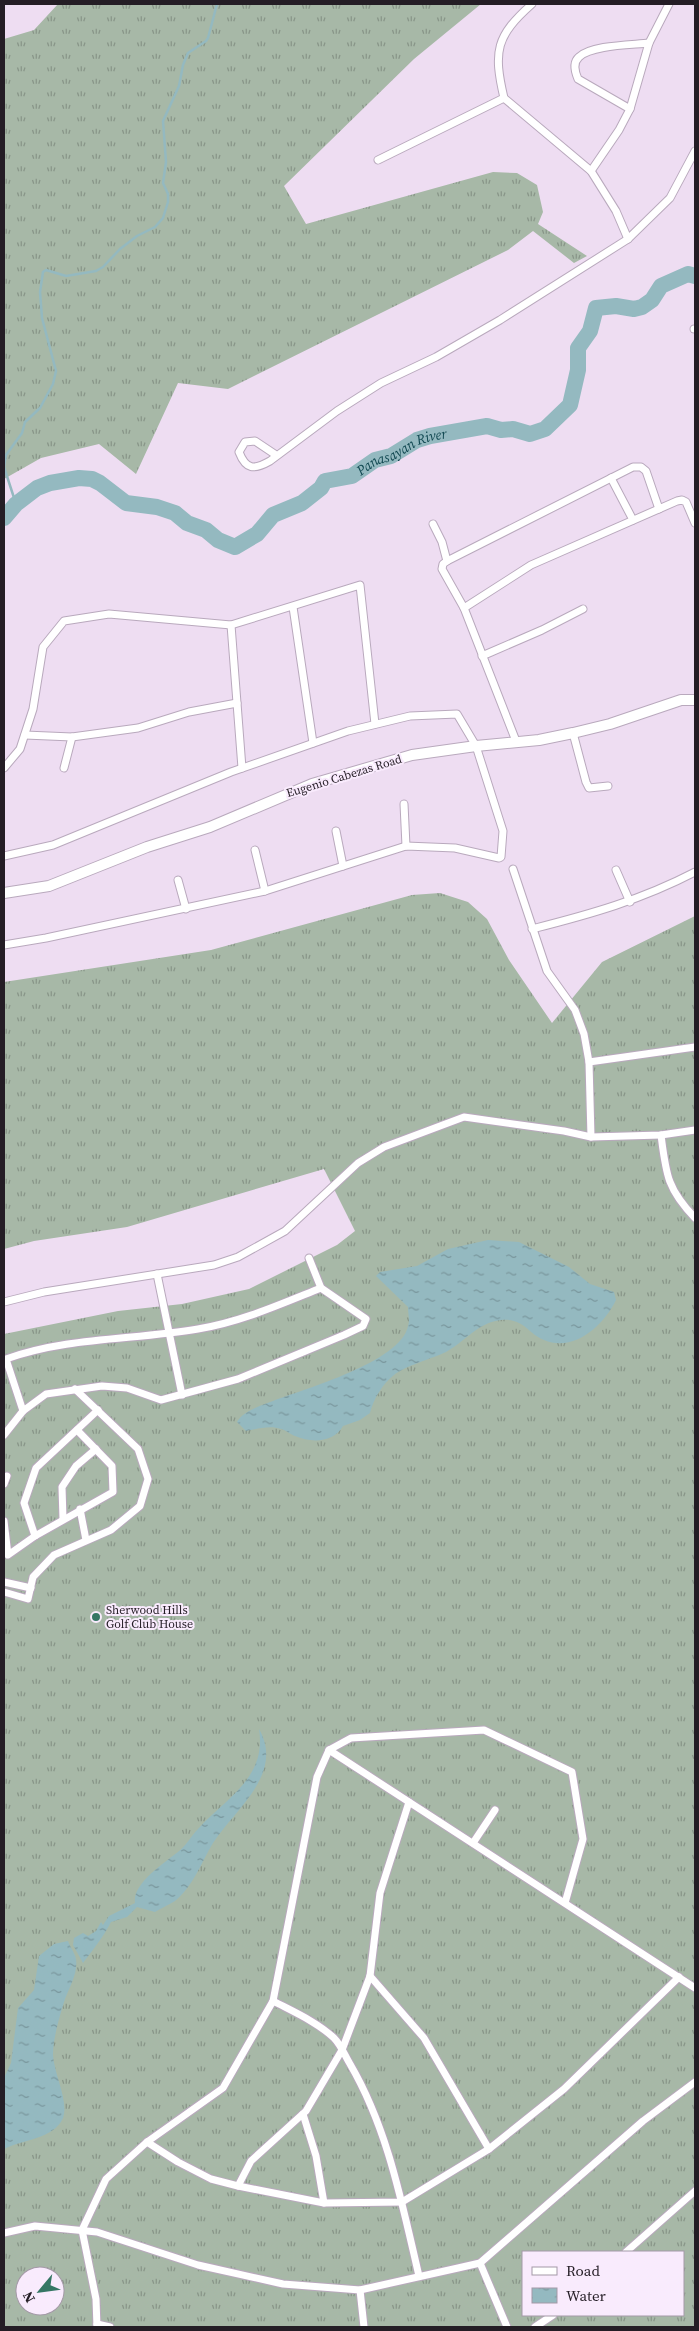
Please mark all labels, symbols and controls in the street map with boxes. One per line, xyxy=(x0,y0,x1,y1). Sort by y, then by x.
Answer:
water label: Panasayan River xyxy=(351,423,449,481)
street label: Eugenio Cabezas Road xyxy=(284,751,404,801)
place label: Sherwood Hills Golf Club House xyxy=(106,1602,193,1632)
marker: Sherwood Hills Golf Club House xyxy=(90,1611,102,1623)
legend xyxy=(522,2251,684,2316)
text: Road xyxy=(566,2260,600,2281)
north arrow xyxy=(15,2266,65,2316)
text: Water xyxy=(566,2285,607,2306)
text: N xyxy=(17,2288,40,2307)

